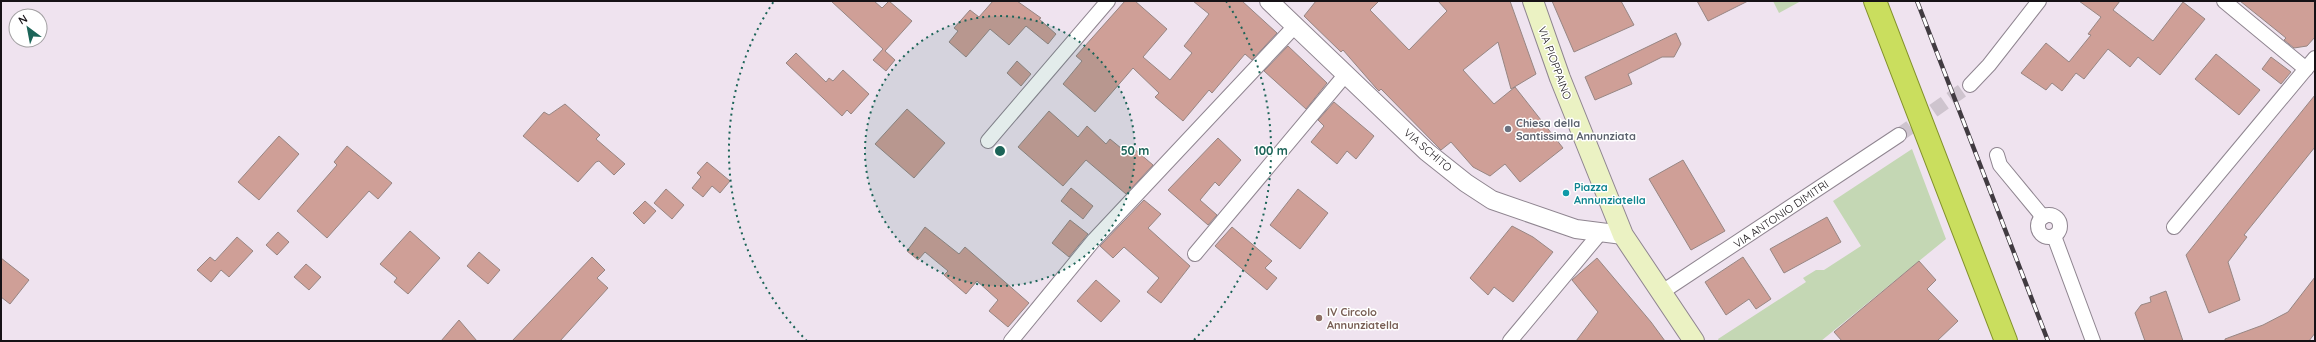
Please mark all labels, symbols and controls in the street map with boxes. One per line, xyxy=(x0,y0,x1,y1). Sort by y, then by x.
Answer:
north arrow xyxy=(8,8,48,48)
text: N xyxy=(16,11,30,28)
street label: VIA PIOPPAINO xyxy=(1535,24,1575,102)
place label: Chiesa della Santissima Annunziata xyxy=(1516,116,1636,143)
marker: Chiesa della Santissima Annunziata xyxy=(1503,124,1513,134)
street label: VIA SCHITO xyxy=(1401,125,1455,175)
text: 50 m xyxy=(1121,143,1149,158)
text: 100 m xyxy=(1254,143,1288,158)
centre of rings xyxy=(993,144,1007,158)
street label: VIA ANTONIO DIMITRI xyxy=(1731,177,1831,251)
place label: Piazza Annunziatella xyxy=(1574,180,1646,207)
marker: Piazza Annunziatella xyxy=(1561,188,1571,198)
place label: IV Circolo Annunziatella xyxy=(1327,305,1399,332)
marker: IV Circolo Annunziatella xyxy=(1314,313,1324,323)

